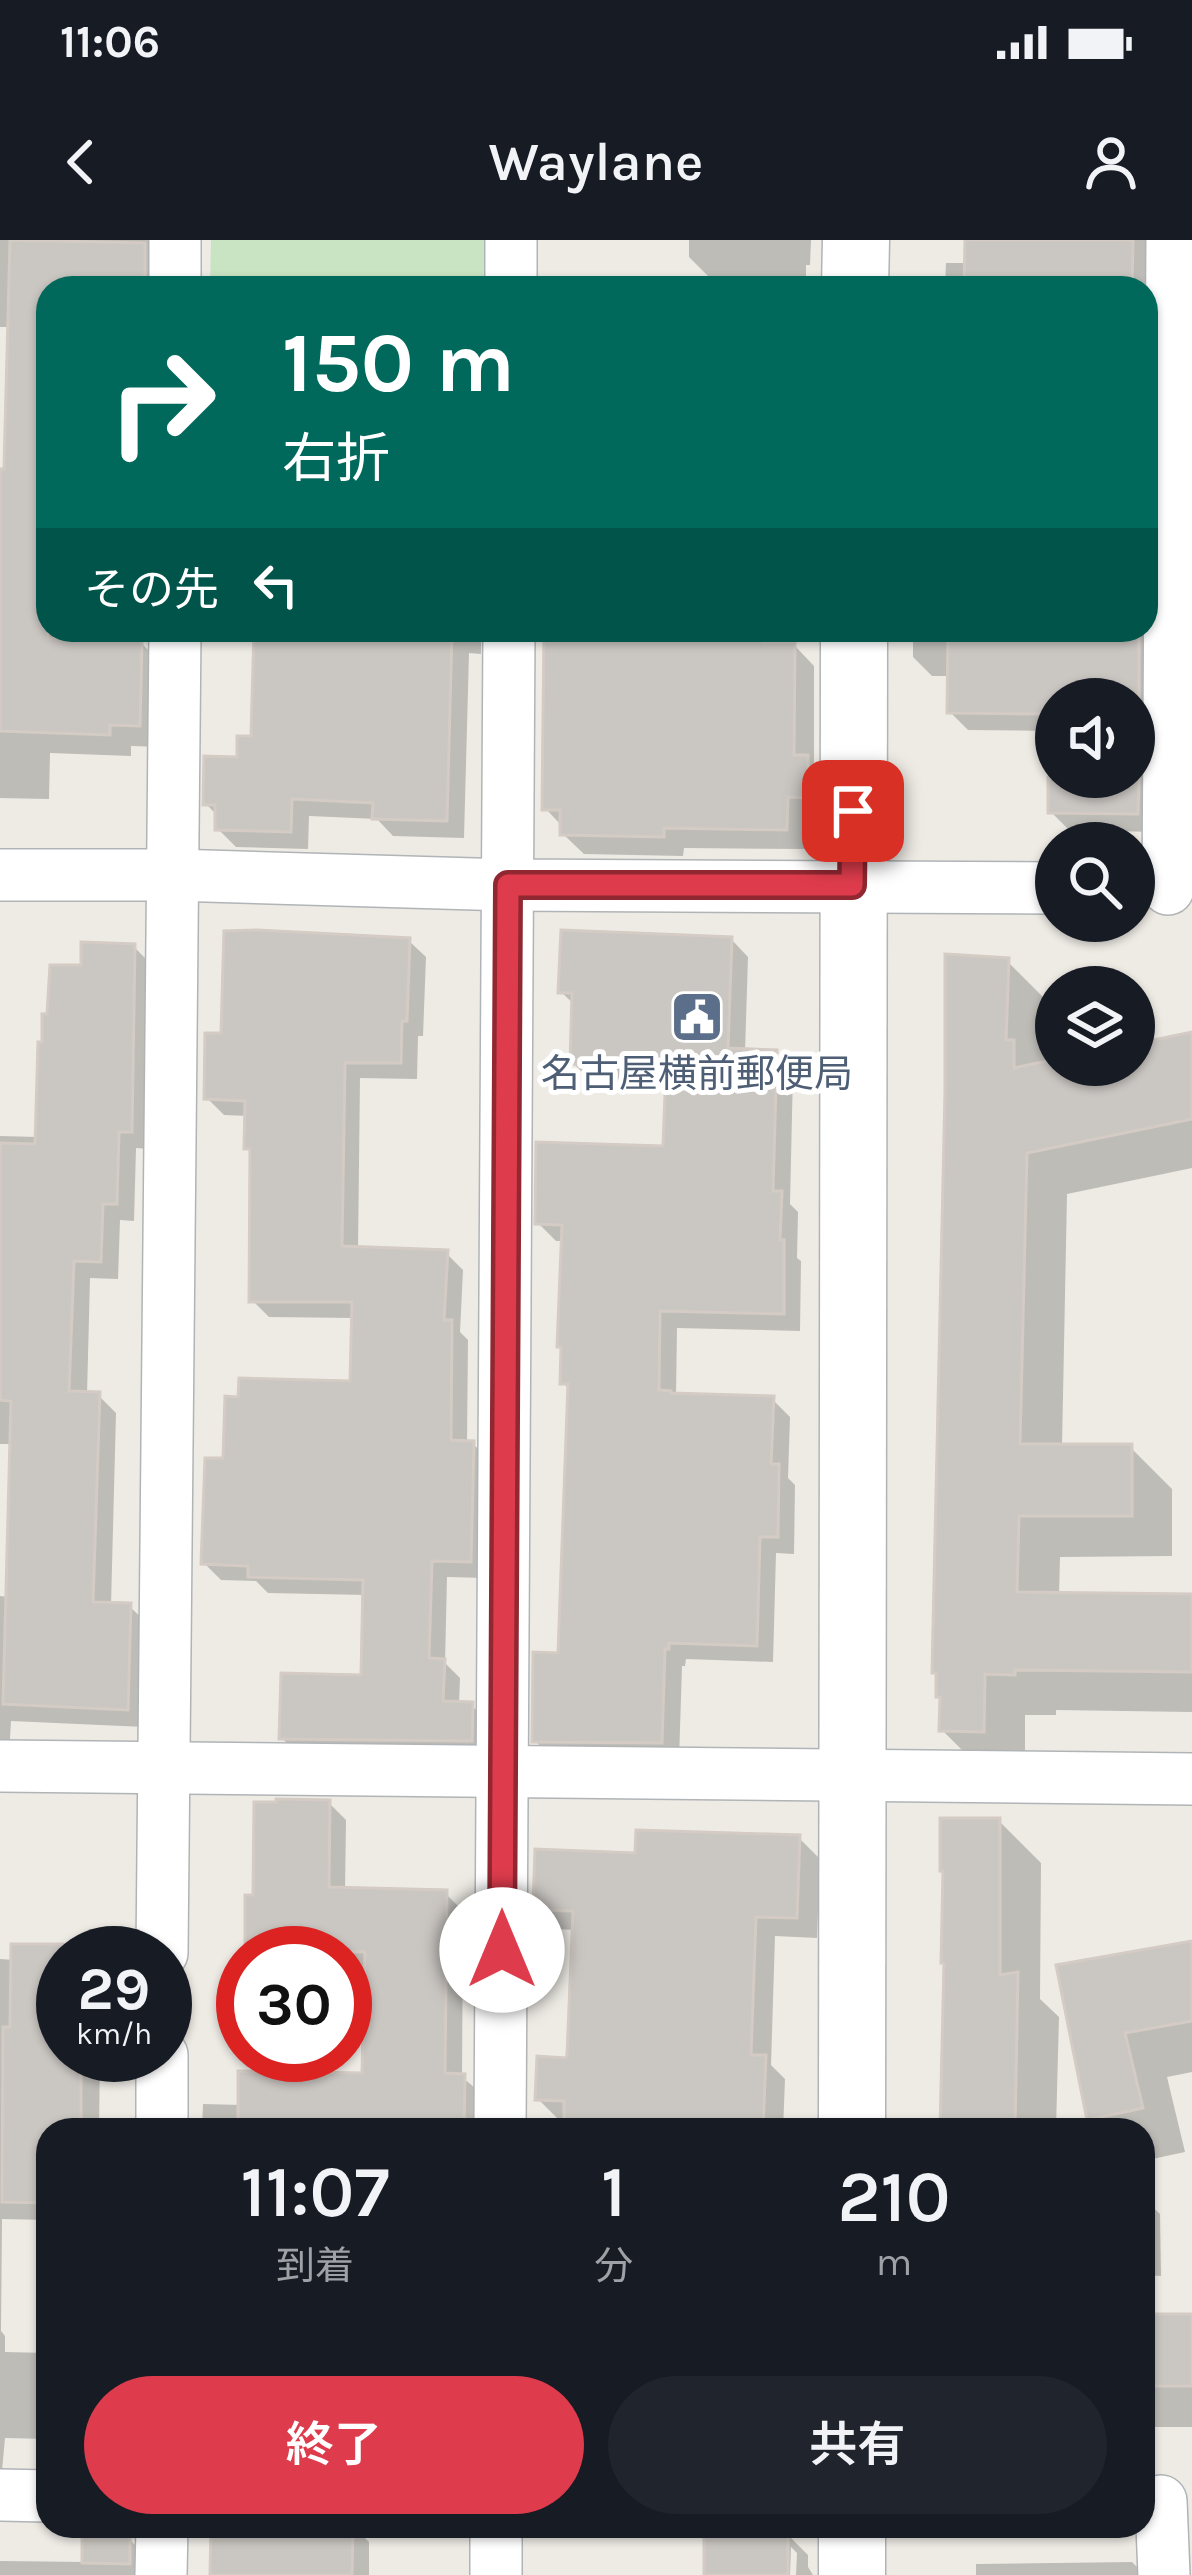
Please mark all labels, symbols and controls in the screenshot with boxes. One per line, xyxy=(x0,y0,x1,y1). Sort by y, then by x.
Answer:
text: 11:06 xyxy=(60,16,160,68)
icon: back xyxy=(48,129,114,195)
icon: person xyxy=(1078,129,1144,195)
text: Waylane xyxy=(489,130,703,194)
text: 150 m xyxy=(282,314,515,412)
icon: right xyxy=(84,324,240,480)
text: 右折 xyxy=(282,427,390,491)
icon: left xyxy=(243,552,309,618)
text: その先 xyxy=(84,564,219,616)
map controls xyxy=(1035,678,1155,1086)
button: sound xyxy=(1035,678,1155,798)
pin xyxy=(802,760,904,862)
icon: arrive xyxy=(820,778,886,844)
button: search xyxy=(1035,822,1155,942)
button: layers xyxy=(1035,966,1155,1086)
public building icon: 名古屋横前郵便局 xyxy=(669,989,725,1045)
place label: 名古屋横前郵便局 xyxy=(541,1051,853,1097)
position arrow xyxy=(439,1887,565,2013)
speed limit sign: 30 xyxy=(216,1926,372,2082)
text: 29 xyxy=(78,1954,150,2024)
text: km/h xyxy=(76,2016,152,2052)
text: 11:07 xyxy=(240,2150,390,2234)
text: 1 xyxy=(601,2150,626,2234)
text: 210 xyxy=(837,2155,950,2239)
text: m xyxy=(876,2239,912,2285)
text: 到着 xyxy=(276,2243,354,2289)
text: 分 xyxy=(594,2243,633,2289)
button: 終了 xyxy=(84,2376,584,2514)
button: 共有 xyxy=(608,2376,1107,2514)

